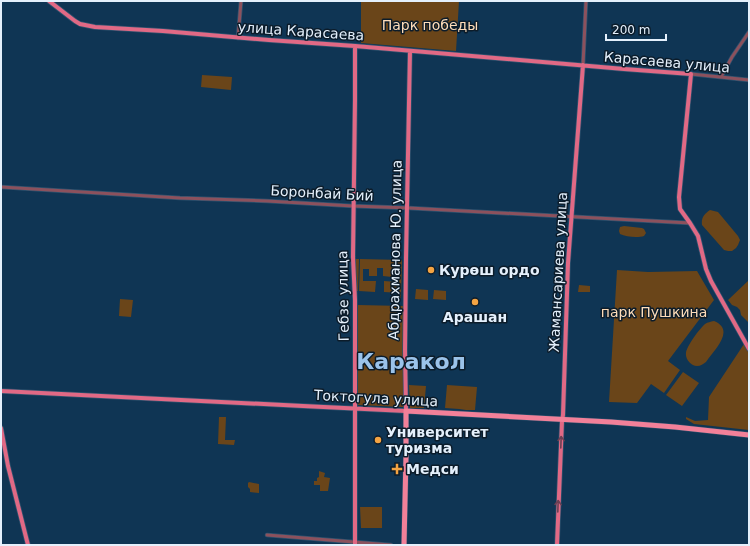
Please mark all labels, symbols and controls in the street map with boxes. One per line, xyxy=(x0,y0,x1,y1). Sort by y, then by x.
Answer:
scale bar xyxy=(606,16,666,42)
park label: Парк победы xyxy=(382,17,478,33)
street label: улица Карасаева xyxy=(237,19,365,43)
text: 200 m xyxy=(612,23,650,37)
street label: Карасаева улица xyxy=(603,49,731,75)
street label: Абдрахманова Ю. улица xyxy=(385,160,405,340)
street label: Боронбай Бий xyxy=(270,182,374,204)
street label: Жамансариева улица xyxy=(546,191,570,353)
street label: Гебзе улица xyxy=(334,251,352,341)
place label: Курөш ордо xyxy=(439,262,540,278)
marker: Курөш ордо xyxy=(426,265,436,275)
marker: Арашан xyxy=(470,297,480,307)
park label: парк Пушкина xyxy=(601,304,707,320)
place label: Арашан xyxy=(443,309,507,325)
district label: Каракол xyxy=(356,349,466,374)
street label: Токтогула улица xyxy=(312,387,439,409)
place label: Университет туризма xyxy=(386,424,489,456)
marker: Университет туризма xyxy=(373,435,383,445)
one-way arrow xyxy=(557,436,565,449)
place label: Медси xyxy=(406,461,459,477)
marker: Медси xyxy=(391,463,403,475)
one-way arrow xyxy=(555,500,562,513)

